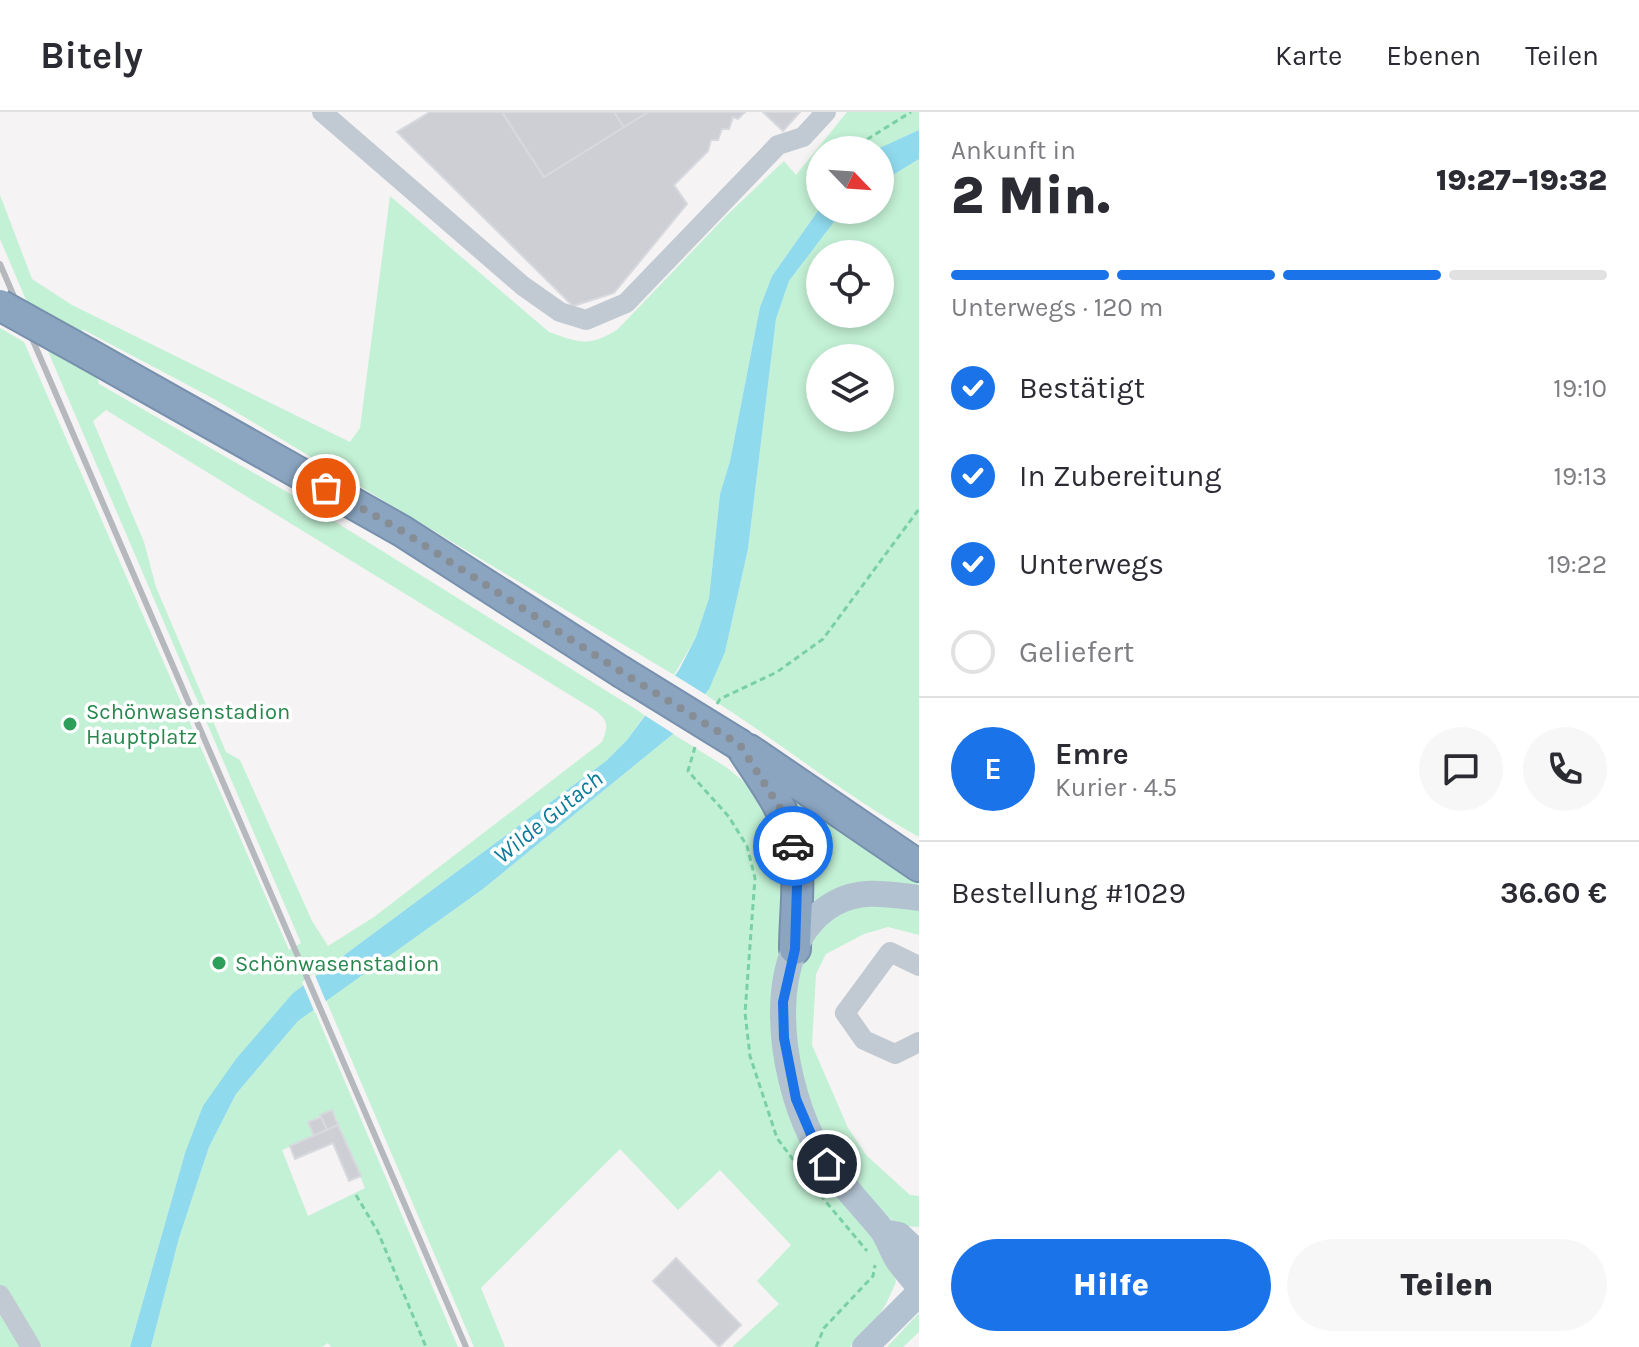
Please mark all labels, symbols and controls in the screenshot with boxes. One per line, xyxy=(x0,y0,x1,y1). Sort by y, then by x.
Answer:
text: Bitely xyxy=(40,33,143,78)
text: Karte xyxy=(1275,39,1342,72)
text: Ebenen xyxy=(1386,39,1481,72)
text: Teilen xyxy=(1525,39,1599,72)
text: Ankunft in xyxy=(951,135,1076,166)
north arrow xyxy=(806,136,894,224)
map controls xyxy=(806,136,894,432)
text: 19:27–19:32 xyxy=(1436,162,1607,198)
text: 2 Min. xyxy=(951,165,1110,226)
button: locate xyxy=(806,240,894,328)
text: Unterwegs · 120 m xyxy=(951,292,1163,323)
button: layers xyxy=(806,344,894,432)
icon: check xyxy=(951,366,995,410)
text: Bestätigt xyxy=(1019,370,1145,406)
text: 19:10 xyxy=(1553,373,1607,404)
pin xyxy=(292,454,360,522)
icon: check xyxy=(951,454,995,498)
text: In Zubereitung xyxy=(1019,458,1221,494)
text: 19:13 xyxy=(1553,461,1607,492)
icon: bag xyxy=(304,466,348,510)
icon: check xyxy=(951,542,995,586)
text: Unterwegs xyxy=(1019,546,1164,582)
text: 19:22 xyxy=(1547,549,1607,580)
text: Geliefert xyxy=(1019,634,1134,670)
place label: Schönwasenstadion Hauptplatz xyxy=(86,699,290,750)
marker: Schönwasenstadion Hauptplatz xyxy=(61,715,79,733)
button: chat xyxy=(1419,727,1503,811)
button: phone xyxy=(1523,727,1607,811)
text: Emre xyxy=(1055,736,1129,772)
text: E xyxy=(984,751,1002,787)
water label: Wilde Gutach xyxy=(488,764,608,870)
text: Kurier · 4.5 xyxy=(1055,772,1177,803)
courier xyxy=(753,806,833,886)
icon: car xyxy=(771,824,815,868)
text: Bestellung #1029 xyxy=(951,875,1186,911)
text: 36.60 € xyxy=(1500,875,1607,911)
place label: Schönwasenstadion xyxy=(235,951,439,977)
marker: Schönwasenstadion xyxy=(210,954,228,972)
pin xyxy=(793,1130,861,1198)
icon: home xyxy=(805,1142,849,1186)
button: Hilfe xyxy=(951,1239,1271,1331)
button: Teilen xyxy=(1287,1239,1607,1331)

